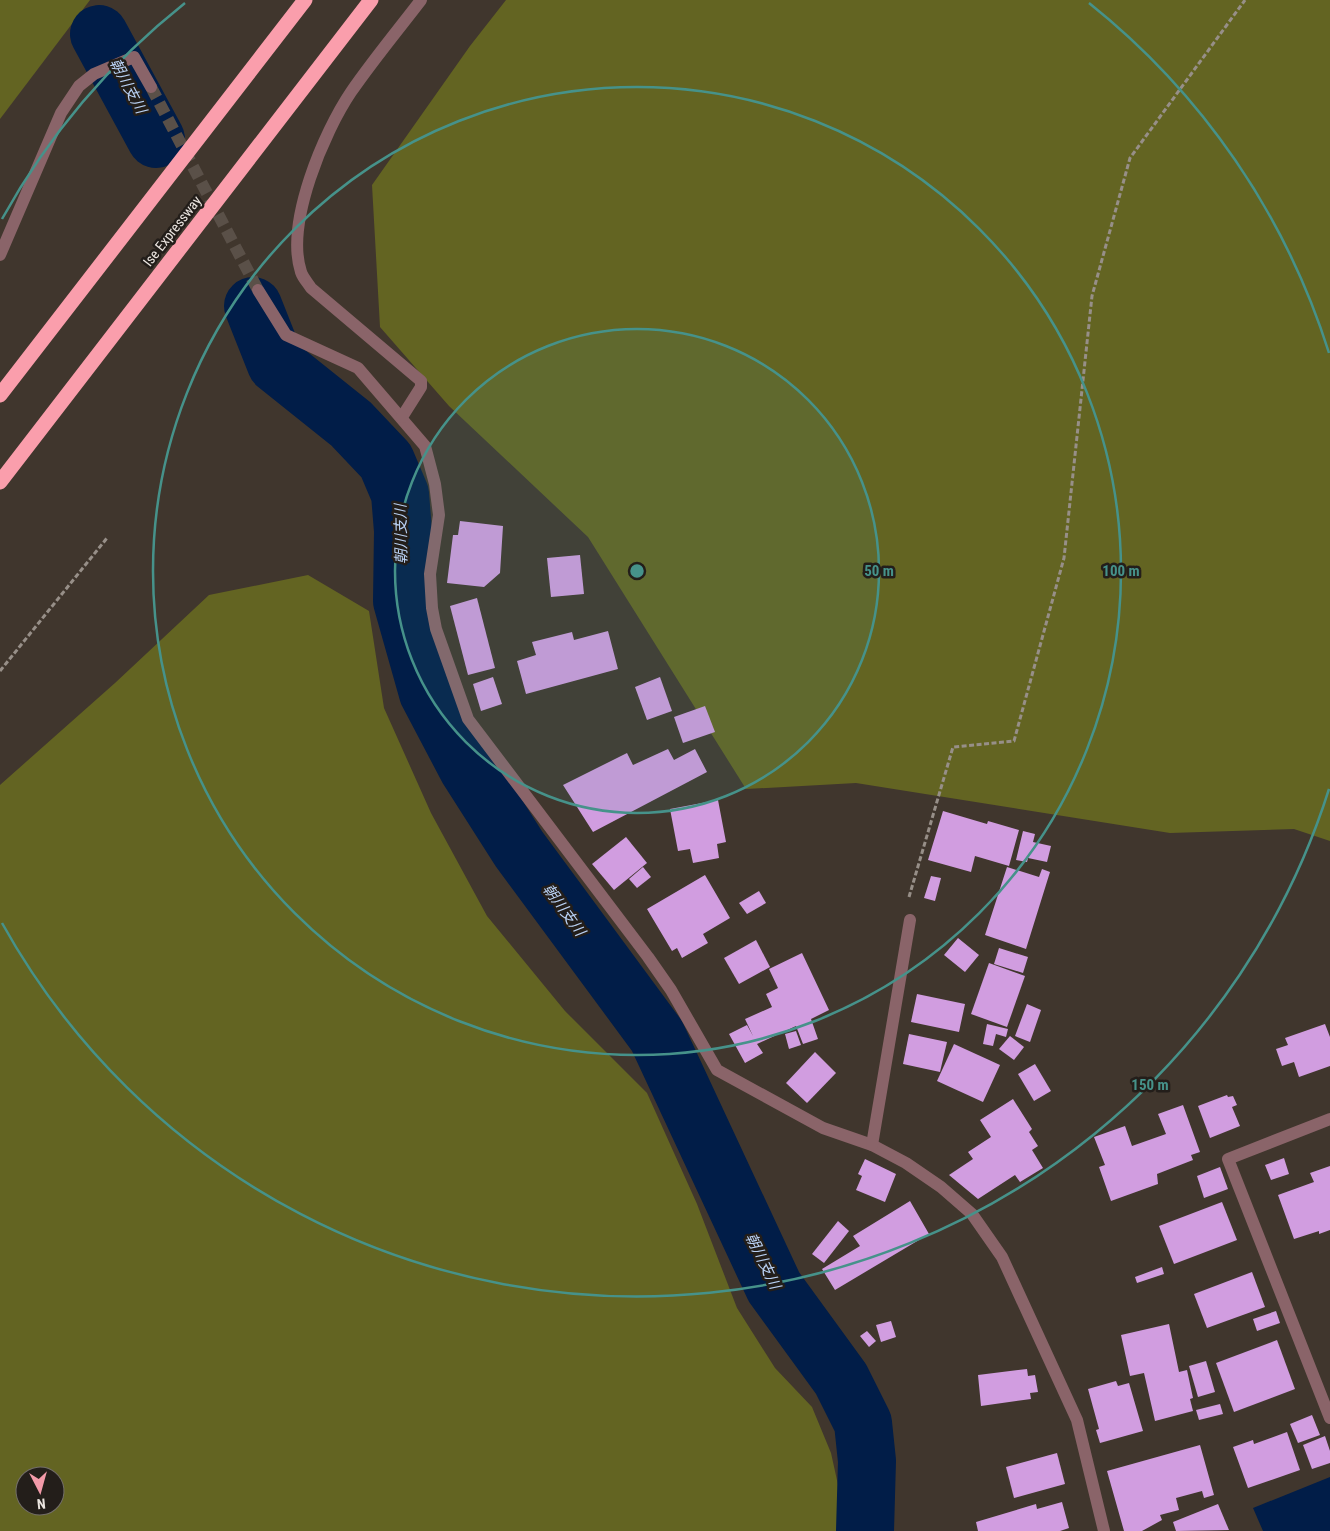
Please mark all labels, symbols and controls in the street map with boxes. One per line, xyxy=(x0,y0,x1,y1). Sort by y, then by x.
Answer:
water label: 朝川支川 xyxy=(106,55,151,118)
street label: Ise Expressway xyxy=(140,193,204,269)
water label: 朝川支川 xyxy=(391,502,411,564)
centre of rings xyxy=(628,562,646,580)
text: 50 m xyxy=(864,562,894,580)
text: 100 m xyxy=(1102,562,1140,580)
water label: 朝川支川 xyxy=(539,880,590,941)
text: 150 m xyxy=(1131,1076,1169,1094)
water label: 朝川支川 xyxy=(742,1230,785,1294)
north arrow xyxy=(15,1466,65,1516)
text: N xyxy=(36,1496,46,1512)

